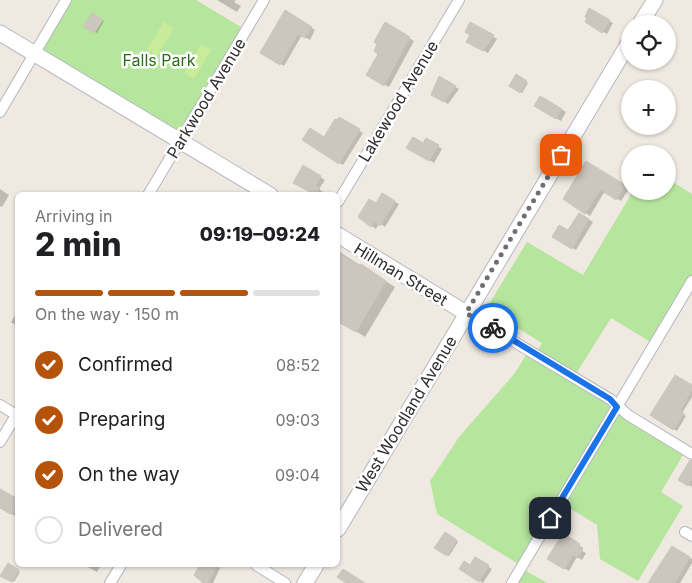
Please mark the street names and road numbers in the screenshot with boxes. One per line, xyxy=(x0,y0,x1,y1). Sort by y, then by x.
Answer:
street label: Parkwood Avenue xyxy=(162,34,250,162)
street label: Lakewood Avenue xyxy=(354,37,442,165)
street label: Hillman Street xyxy=(351,238,451,310)
street label: West Woodland Avenue xyxy=(351,332,461,496)

